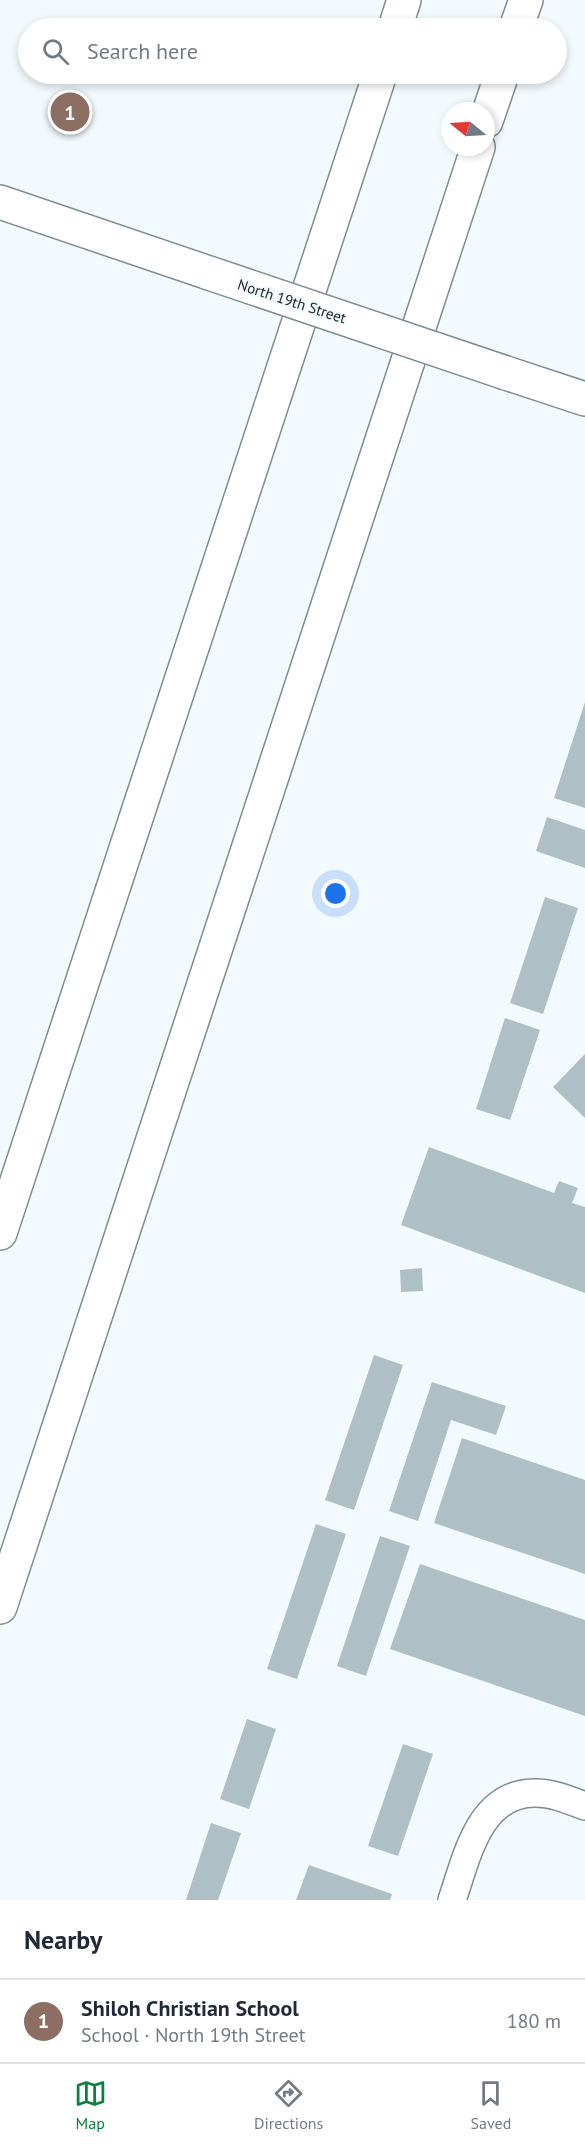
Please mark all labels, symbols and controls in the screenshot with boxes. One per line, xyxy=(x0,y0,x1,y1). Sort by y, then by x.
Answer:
search box xyxy=(18,18,567,84)
icon: search xyxy=(39,35,72,68)
text: Search here xyxy=(87,37,198,65)
pin: 1 xyxy=(50,90,90,134)
north arrow xyxy=(441,102,495,156)
street label: North 19th Street xyxy=(235,275,349,327)
your location xyxy=(321,879,350,908)
text: Nearby xyxy=(24,1923,102,1956)
text: Shiloh Christian School xyxy=(81,1994,299,2022)
text: 1 xyxy=(38,2008,49,2034)
text: 180 m xyxy=(507,2008,561,2034)
text: School · North 19th Street xyxy=(81,2022,305,2048)
tab: Map xyxy=(74,2077,107,2133)
tab: Directions xyxy=(254,2077,323,2133)
tab: Saved xyxy=(471,2077,511,2133)

